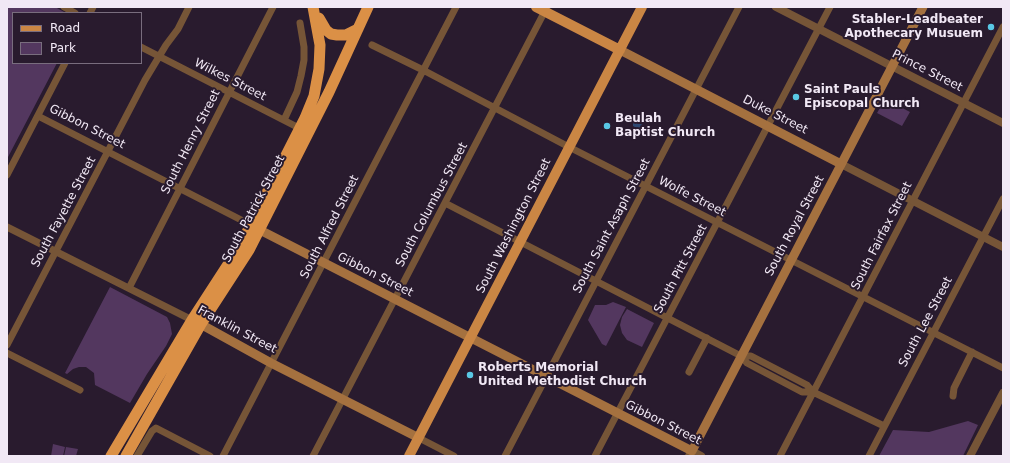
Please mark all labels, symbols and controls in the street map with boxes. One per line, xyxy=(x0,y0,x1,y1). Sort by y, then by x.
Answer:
legend xyxy=(12,12,142,64)
place label: Stabler-Leadbeater Apothecary Musuem xyxy=(845,13,983,41)
text: Road xyxy=(50,21,80,35)
marker: Stabler-Leadbeater Apothecary Musuem xyxy=(986,22,996,32)
text: Park xyxy=(50,41,76,55)
street label: Prince Street xyxy=(889,47,965,95)
street label: Wilkes Street xyxy=(192,56,268,104)
place label: Saint Pauls Episcopal Church xyxy=(804,83,920,111)
street label: South Henry Street xyxy=(158,87,224,197)
street label: Duke Street xyxy=(740,92,810,138)
marker: Saint Pauls Episcopal Church xyxy=(791,92,801,102)
street label: Gibbon Street xyxy=(47,102,127,152)
place label: Beulah Baptist Church xyxy=(615,112,715,140)
marker: Beulah Baptist Church xyxy=(602,121,612,131)
street label: South Columbus Street xyxy=(393,140,471,270)
street label: South Patrick Street xyxy=(220,153,288,265)
street label: South Fayette Street xyxy=(29,154,99,270)
street label: South Washington Street xyxy=(474,156,554,296)
street label: South Saint Asaph Street xyxy=(570,156,654,296)
street label: South Alfred Street xyxy=(298,173,362,281)
street label: South Royal Street xyxy=(762,173,828,279)
street label: Wolfe Street xyxy=(656,174,728,220)
street label: South Fairfax Street xyxy=(849,180,915,292)
street label: South Pitt Street xyxy=(651,222,711,316)
street label: Gibbon Street xyxy=(335,250,415,300)
street label: South Lee Street xyxy=(896,274,956,370)
street label: Franklin Street xyxy=(195,303,279,357)
place label: Roberts Memorial United Methodist Church xyxy=(478,361,647,389)
marker: Roberts Memorial United Methodist Church xyxy=(465,370,475,380)
street label: Gibbon Street xyxy=(623,398,703,448)

